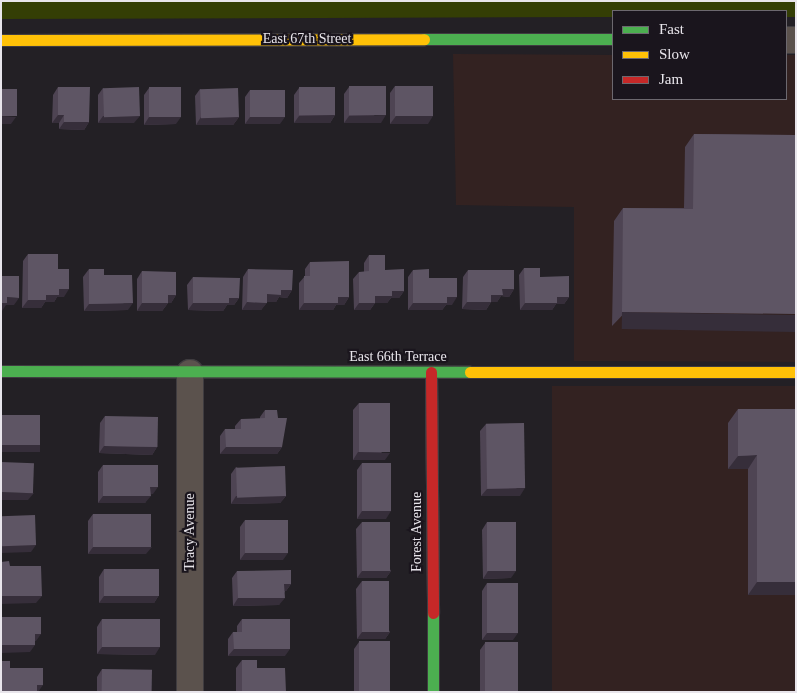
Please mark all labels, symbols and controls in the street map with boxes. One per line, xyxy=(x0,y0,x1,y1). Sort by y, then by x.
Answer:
legend xyxy=(612,10,787,100)
text: Fast xyxy=(659,21,684,37)
street label: East 67th Street xyxy=(263,31,351,47)
text: Slow xyxy=(659,46,690,62)
text: Jam xyxy=(659,71,683,87)
street label: East 66th Terrace xyxy=(349,349,447,365)
street label: Forest Avenue xyxy=(409,492,425,572)
street label: Tracy Avenue xyxy=(182,493,198,571)

